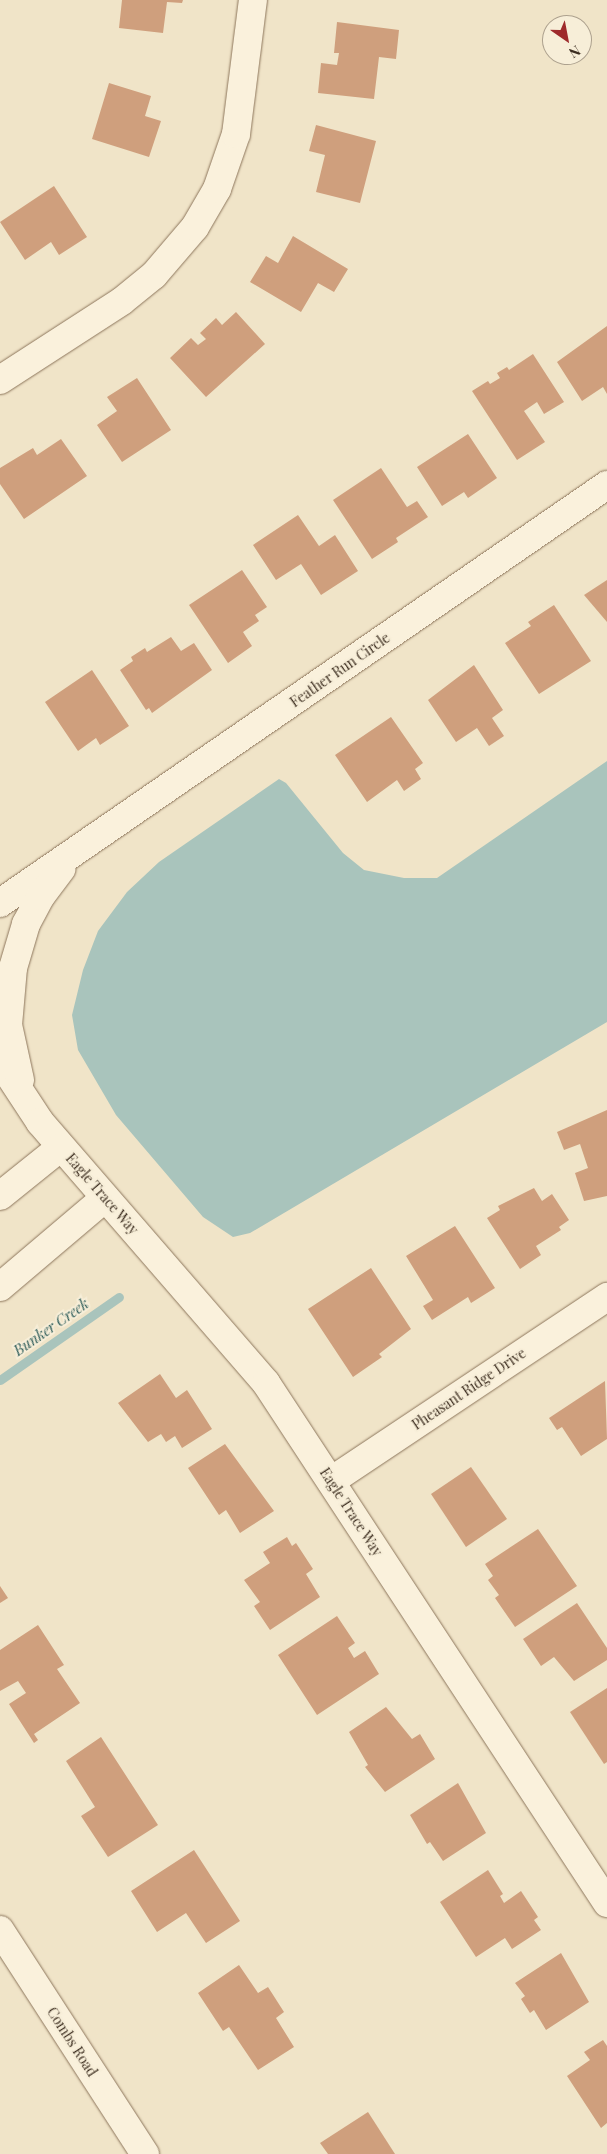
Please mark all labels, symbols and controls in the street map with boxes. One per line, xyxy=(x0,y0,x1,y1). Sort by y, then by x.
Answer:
north arrow xyxy=(542,15,592,65)
text: N xyxy=(565,41,584,63)
street label: Feather Run Circle xyxy=(287,629,393,711)
street label: Eagle Trace Way xyxy=(62,1150,142,1238)
water label: Bunker Creek xyxy=(10,1294,92,1360)
street label: Pheasant Ridge Drive xyxy=(409,1345,529,1433)
street label: Eagle Trace Way xyxy=(316,1464,386,1560)
street label: Combs Road xyxy=(43,2004,101,2080)

